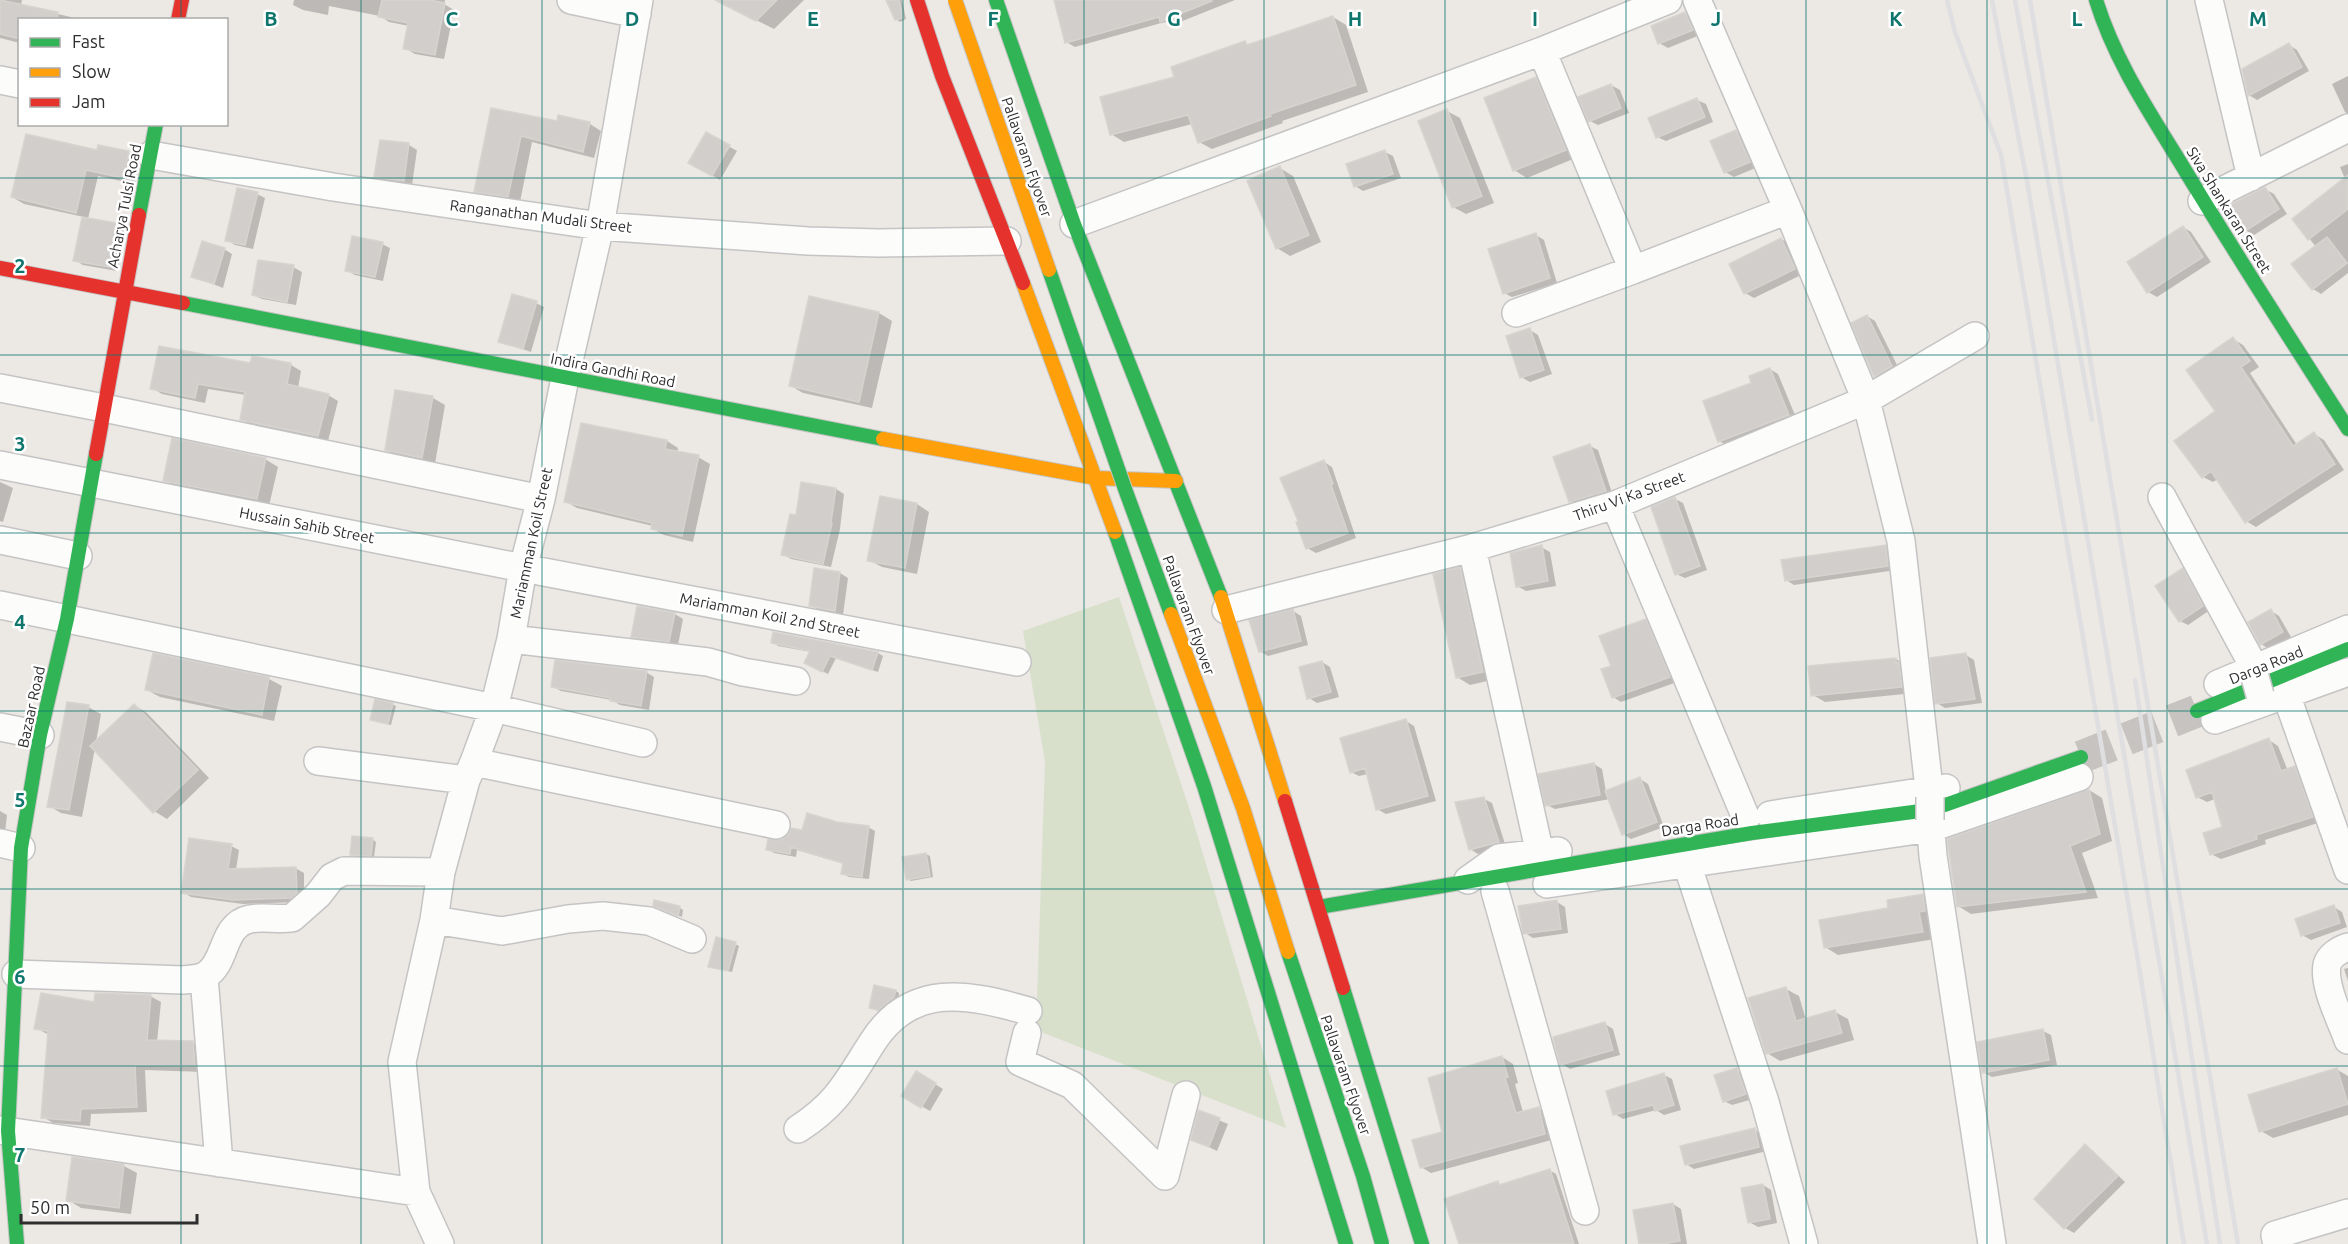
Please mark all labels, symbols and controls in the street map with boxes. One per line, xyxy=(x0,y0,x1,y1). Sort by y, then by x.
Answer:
text: B xyxy=(264,7,278,30)
text: C xyxy=(446,7,459,30)
text: D xyxy=(625,7,639,30)
text: E xyxy=(807,7,819,30)
text: F xyxy=(987,7,999,30)
text: G xyxy=(1167,7,1181,30)
text: H xyxy=(1348,7,1362,30)
text: I xyxy=(1532,7,1538,30)
text: J xyxy=(1711,7,1721,30)
text: K xyxy=(1889,7,1903,30)
text: L xyxy=(2072,7,2083,30)
text: M xyxy=(2249,7,2267,30)
legend xyxy=(18,18,228,126)
text: Fast xyxy=(72,31,105,51)
text: Slow xyxy=(72,61,111,81)
text: Jam xyxy=(72,91,106,111)
street label: Pallavaram Flyover xyxy=(998,95,1056,220)
street label: Acharya Tulsi Road xyxy=(104,143,144,269)
street label: Siva Shankaran Street xyxy=(2183,144,2275,276)
street label: Ranganathan Mudali Street xyxy=(449,196,633,236)
text: 2 xyxy=(14,254,26,277)
street label: Indira Gandhi Road xyxy=(549,350,677,390)
text: 3 xyxy=(14,432,26,455)
street label: Mariamman Koil Street xyxy=(507,466,555,620)
street label: Thiru Vi Ka Street xyxy=(1571,468,1687,524)
street label: Hussain Sahib Street xyxy=(238,504,376,546)
street label: Pallavaram Flyover xyxy=(1159,553,1219,677)
street label: Mariamman Koil 2nd Street xyxy=(678,589,862,641)
text: 4 xyxy=(14,610,26,633)
street label: Darga Road xyxy=(2227,642,2305,688)
street label: Bazaar Road xyxy=(14,665,48,749)
text: 5 xyxy=(14,788,26,811)
street label: Darga Road xyxy=(1660,810,1740,840)
text: 6 xyxy=(14,965,26,988)
street label: Pallavaram Flyover xyxy=(1317,1013,1375,1138)
text: 7 xyxy=(14,1143,26,1166)
scale bar xyxy=(21,1187,196,1225)
text: 50 m xyxy=(30,1197,70,1217)

